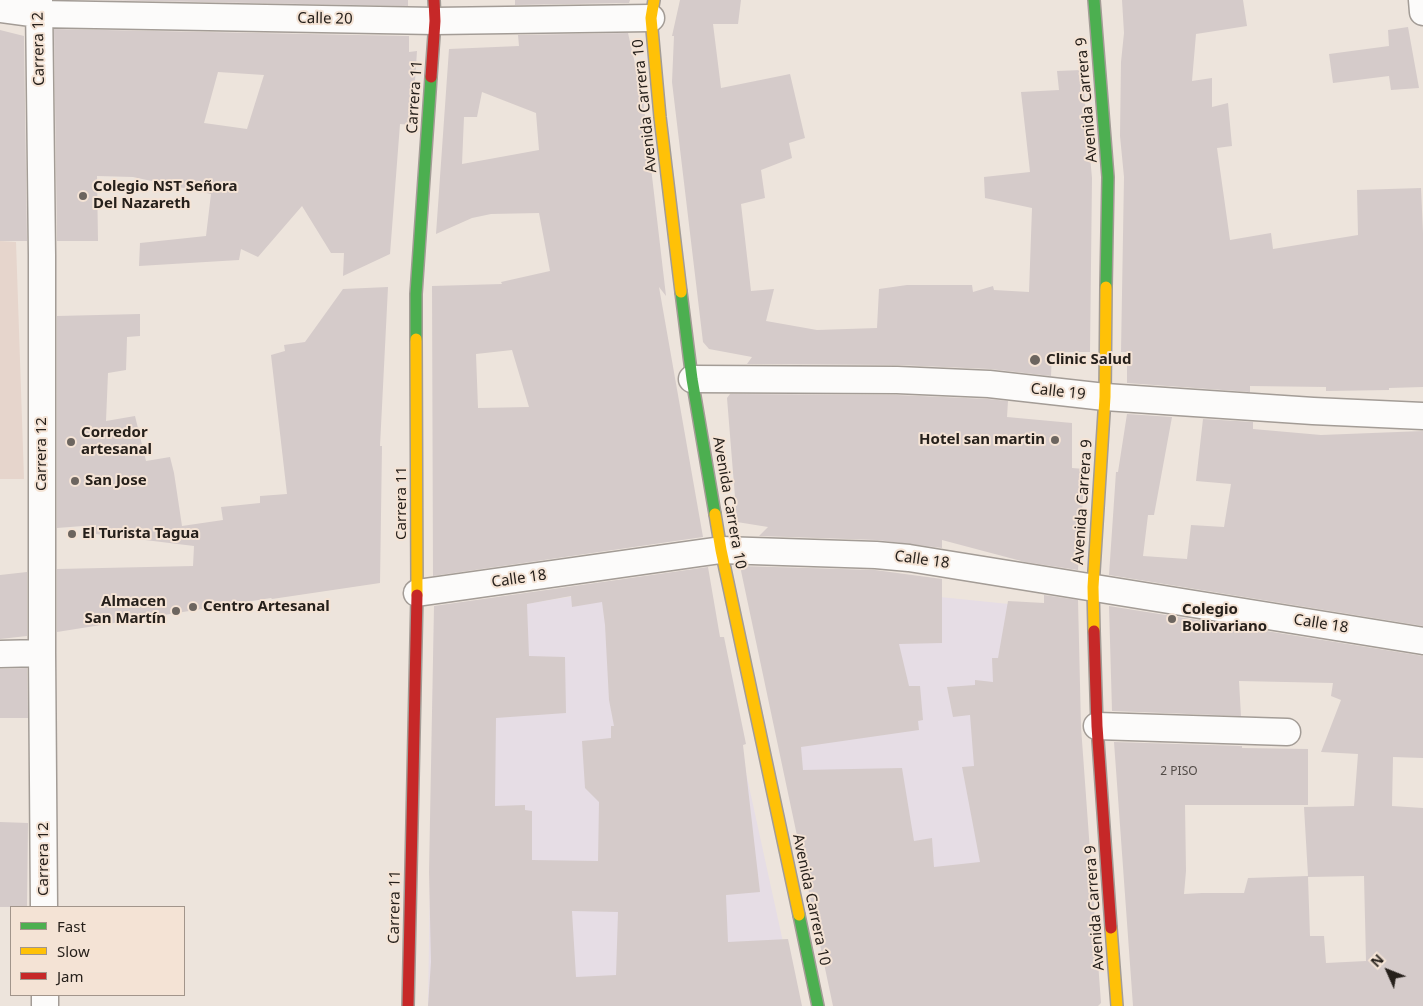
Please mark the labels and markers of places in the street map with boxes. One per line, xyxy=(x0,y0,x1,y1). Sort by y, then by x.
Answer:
place label: Colegio NST Señora Del Nazareth xyxy=(93,178,237,213)
marker: Colegio NST Señora Del Nazareth xyxy=(77,190,89,202)
place label: Clinic Salud xyxy=(1046,351,1131,369)
marker: Clinic Salud xyxy=(1028,353,1042,367)
place label: Corredor artesanal xyxy=(81,424,152,459)
place label: Hotel san martin xyxy=(919,431,1045,449)
marker: Hotel san martin xyxy=(1049,434,1061,446)
marker: Corredor artesanal xyxy=(65,436,77,448)
place label: San Jose xyxy=(85,472,147,490)
marker: San Jose xyxy=(69,475,81,487)
place label: El Turista Tagua xyxy=(82,525,199,543)
marker: El Turista Tagua xyxy=(66,528,78,540)
place label: Almacen San Martín xyxy=(85,593,166,628)
place label: Centro Artesanal xyxy=(203,598,330,616)
marker: Centro Artesanal xyxy=(187,601,199,613)
place label: Colegio Bolivariano xyxy=(1182,601,1267,636)
marker: Almacen San Martín xyxy=(170,605,182,617)
marker: Colegio Bolivariano xyxy=(1166,613,1178,625)

